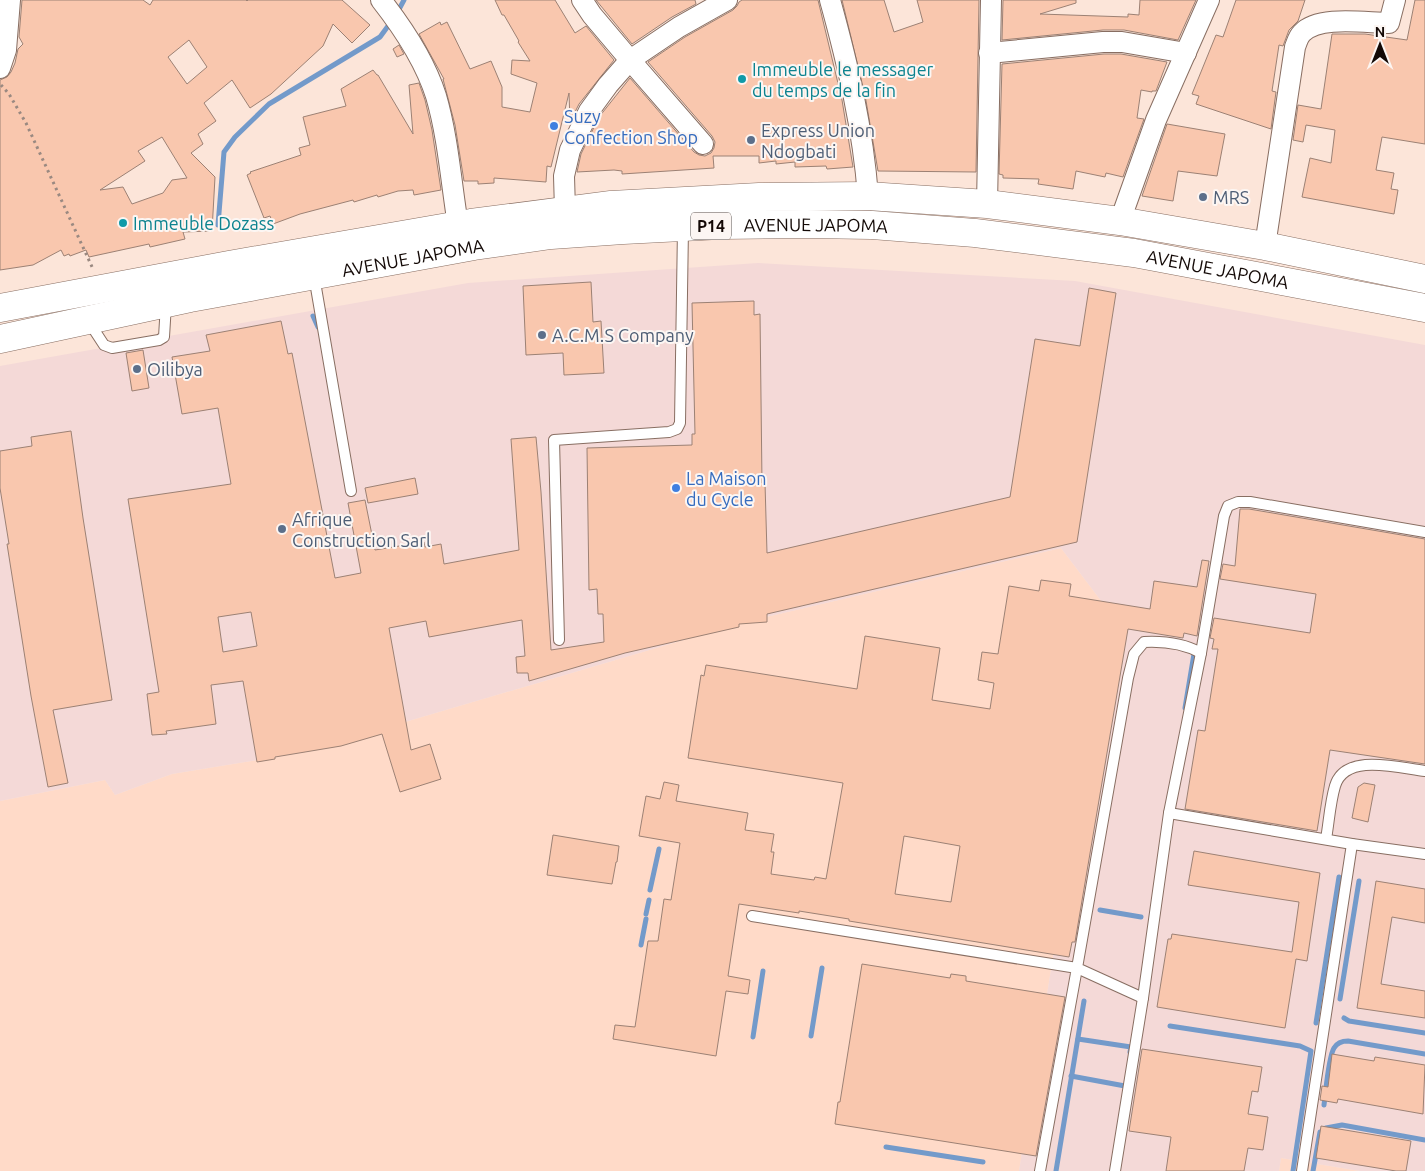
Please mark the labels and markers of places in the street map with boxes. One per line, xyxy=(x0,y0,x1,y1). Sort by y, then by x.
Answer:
place label: Immeuble le messager du temps de la fin xyxy=(752,59,934,100)
marker: Immeuble le messager du temps de la fin xyxy=(736,73,748,85)
place label: Suzy Confection Shop xyxy=(564,106,698,147)
marker: Suzy Confection Shop xyxy=(548,120,560,132)
place label: Express Union Ndogbati xyxy=(761,120,875,161)
marker: Express Union Ndogbati xyxy=(745,134,757,146)
place label: MRS xyxy=(1213,187,1249,207)
marker: MRS xyxy=(1197,191,1209,203)
place label: Immeuble Dozass xyxy=(133,213,275,233)
marker: Immeuble Dozass xyxy=(117,217,129,229)
place label: A.C.M.S Company xyxy=(552,325,694,345)
marker: A.C.M.S Company xyxy=(536,329,548,341)
place label: Oilibya xyxy=(147,359,203,379)
marker: Oilibya xyxy=(131,363,143,375)
place label: La Maison du Cycle xyxy=(686,468,766,509)
marker: La Maison du Cycle xyxy=(670,482,682,494)
place label: Afrique Construction Sarl xyxy=(292,509,431,550)
marker: Afrique Construction Sarl xyxy=(276,523,288,535)

